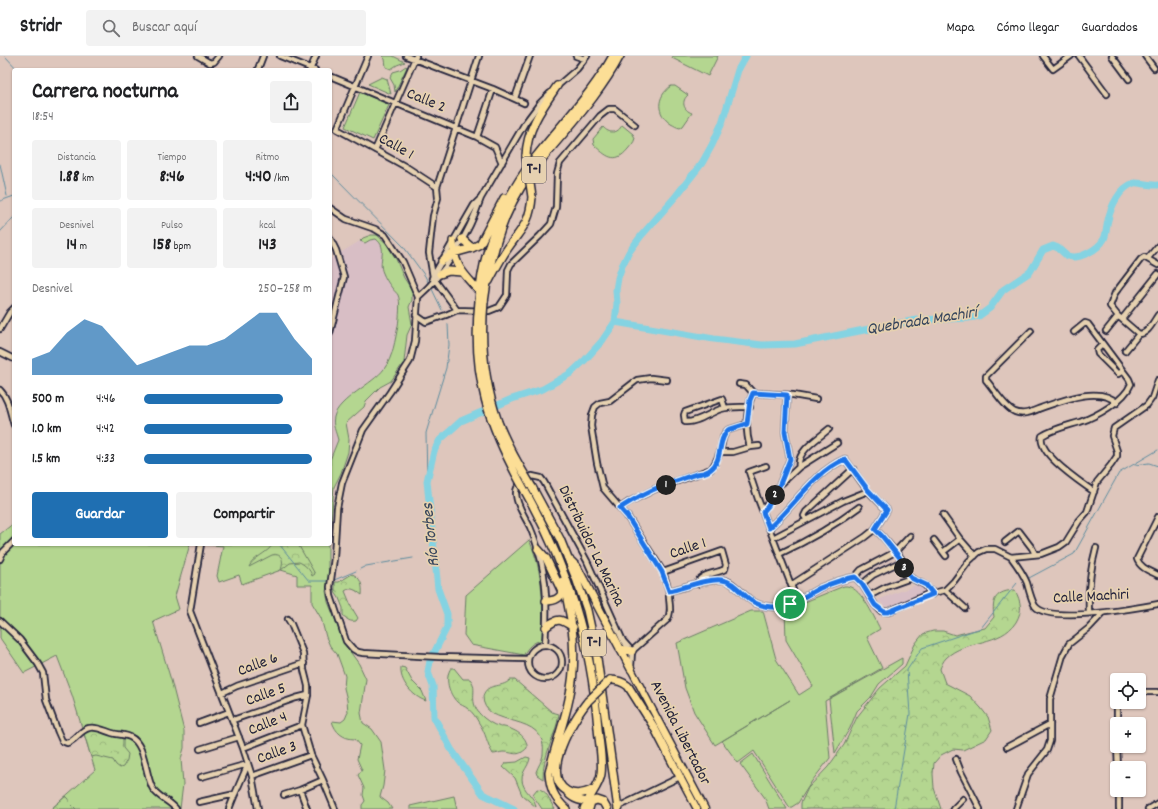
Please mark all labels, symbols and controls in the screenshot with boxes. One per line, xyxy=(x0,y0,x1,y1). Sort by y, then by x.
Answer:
search box xyxy=(86,10,366,46)
text: Stridr xyxy=(20,14,62,41)
icon: search xyxy=(100,17,122,39)
text: Buscar aquí xyxy=(132,17,197,39)
text: Mapa xyxy=(947,18,974,38)
text: Cómo llegar xyxy=(996,18,1059,38)
text: Guardados xyxy=(1081,18,1138,38)
text: Carrera nocturna xyxy=(32,77,178,108)
button: share xyxy=(270,81,312,123)
street label: Calle 2 xyxy=(403,83,449,119)
text: 18:54 xyxy=(32,108,54,127)
street label: Calle 1 xyxy=(374,128,418,166)
text: Distancia xyxy=(58,150,96,166)
text: Tiempo xyxy=(158,150,186,166)
text: Ritmo xyxy=(255,150,279,166)
road number: T-1 xyxy=(522,157,546,183)
text: 1.88 xyxy=(59,166,79,190)
text: 8:46 xyxy=(159,166,185,190)
text: 4:40 xyxy=(245,166,272,190)
text: km xyxy=(79,171,94,187)
text: /km xyxy=(272,171,289,187)
text: Desnivel xyxy=(60,218,94,234)
text: Pulso xyxy=(161,218,183,234)
text: kcal xyxy=(259,218,276,234)
text: 14 xyxy=(66,234,77,258)
text: 158 xyxy=(153,234,171,258)
text: 143 xyxy=(258,234,276,258)
text: m xyxy=(77,239,87,255)
text: bpm xyxy=(171,239,191,255)
text: Desnivel xyxy=(32,280,73,299)
text: 250–258 m xyxy=(258,280,312,299)
water label: Quebrada Machirí xyxy=(865,301,984,343)
text: 500 m xyxy=(32,390,64,409)
text: 4:46 xyxy=(96,390,115,409)
text: 1.0 km xyxy=(32,420,61,439)
text: 4:42 xyxy=(96,420,115,439)
text: 1.5 km xyxy=(32,450,60,469)
text: 4:33 xyxy=(96,450,115,469)
pin: 1 xyxy=(656,475,676,495)
text: 1 xyxy=(665,477,667,493)
street label: Distribuidor La Marina xyxy=(552,482,630,611)
pin: 2 xyxy=(765,485,785,505)
text: 2 xyxy=(773,487,777,503)
button: Guardar xyxy=(32,492,168,538)
button: Compartir xyxy=(176,492,312,538)
water label: Río Torbes xyxy=(417,501,447,568)
street label: Calle 1 xyxy=(667,532,709,566)
pin: 3 xyxy=(894,558,914,578)
text: 3 xyxy=(902,560,906,576)
street label: Calle Machiri xyxy=(1052,584,1130,610)
pin xyxy=(773,587,807,621)
icon: arrive xyxy=(779,593,801,615)
road number: T-1 xyxy=(582,630,606,656)
street label: Calle 6 xyxy=(235,647,282,683)
map controls xyxy=(1110,673,1146,797)
button: locate xyxy=(1110,673,1146,709)
street label: Calle 5 xyxy=(243,677,289,713)
street label: Avenida Libertador xyxy=(644,677,716,789)
street label: Calle 4 xyxy=(245,706,291,742)
button: + xyxy=(1110,717,1146,753)
street label: Calle 3 xyxy=(254,735,300,771)
button: − xyxy=(1110,761,1146,797)

